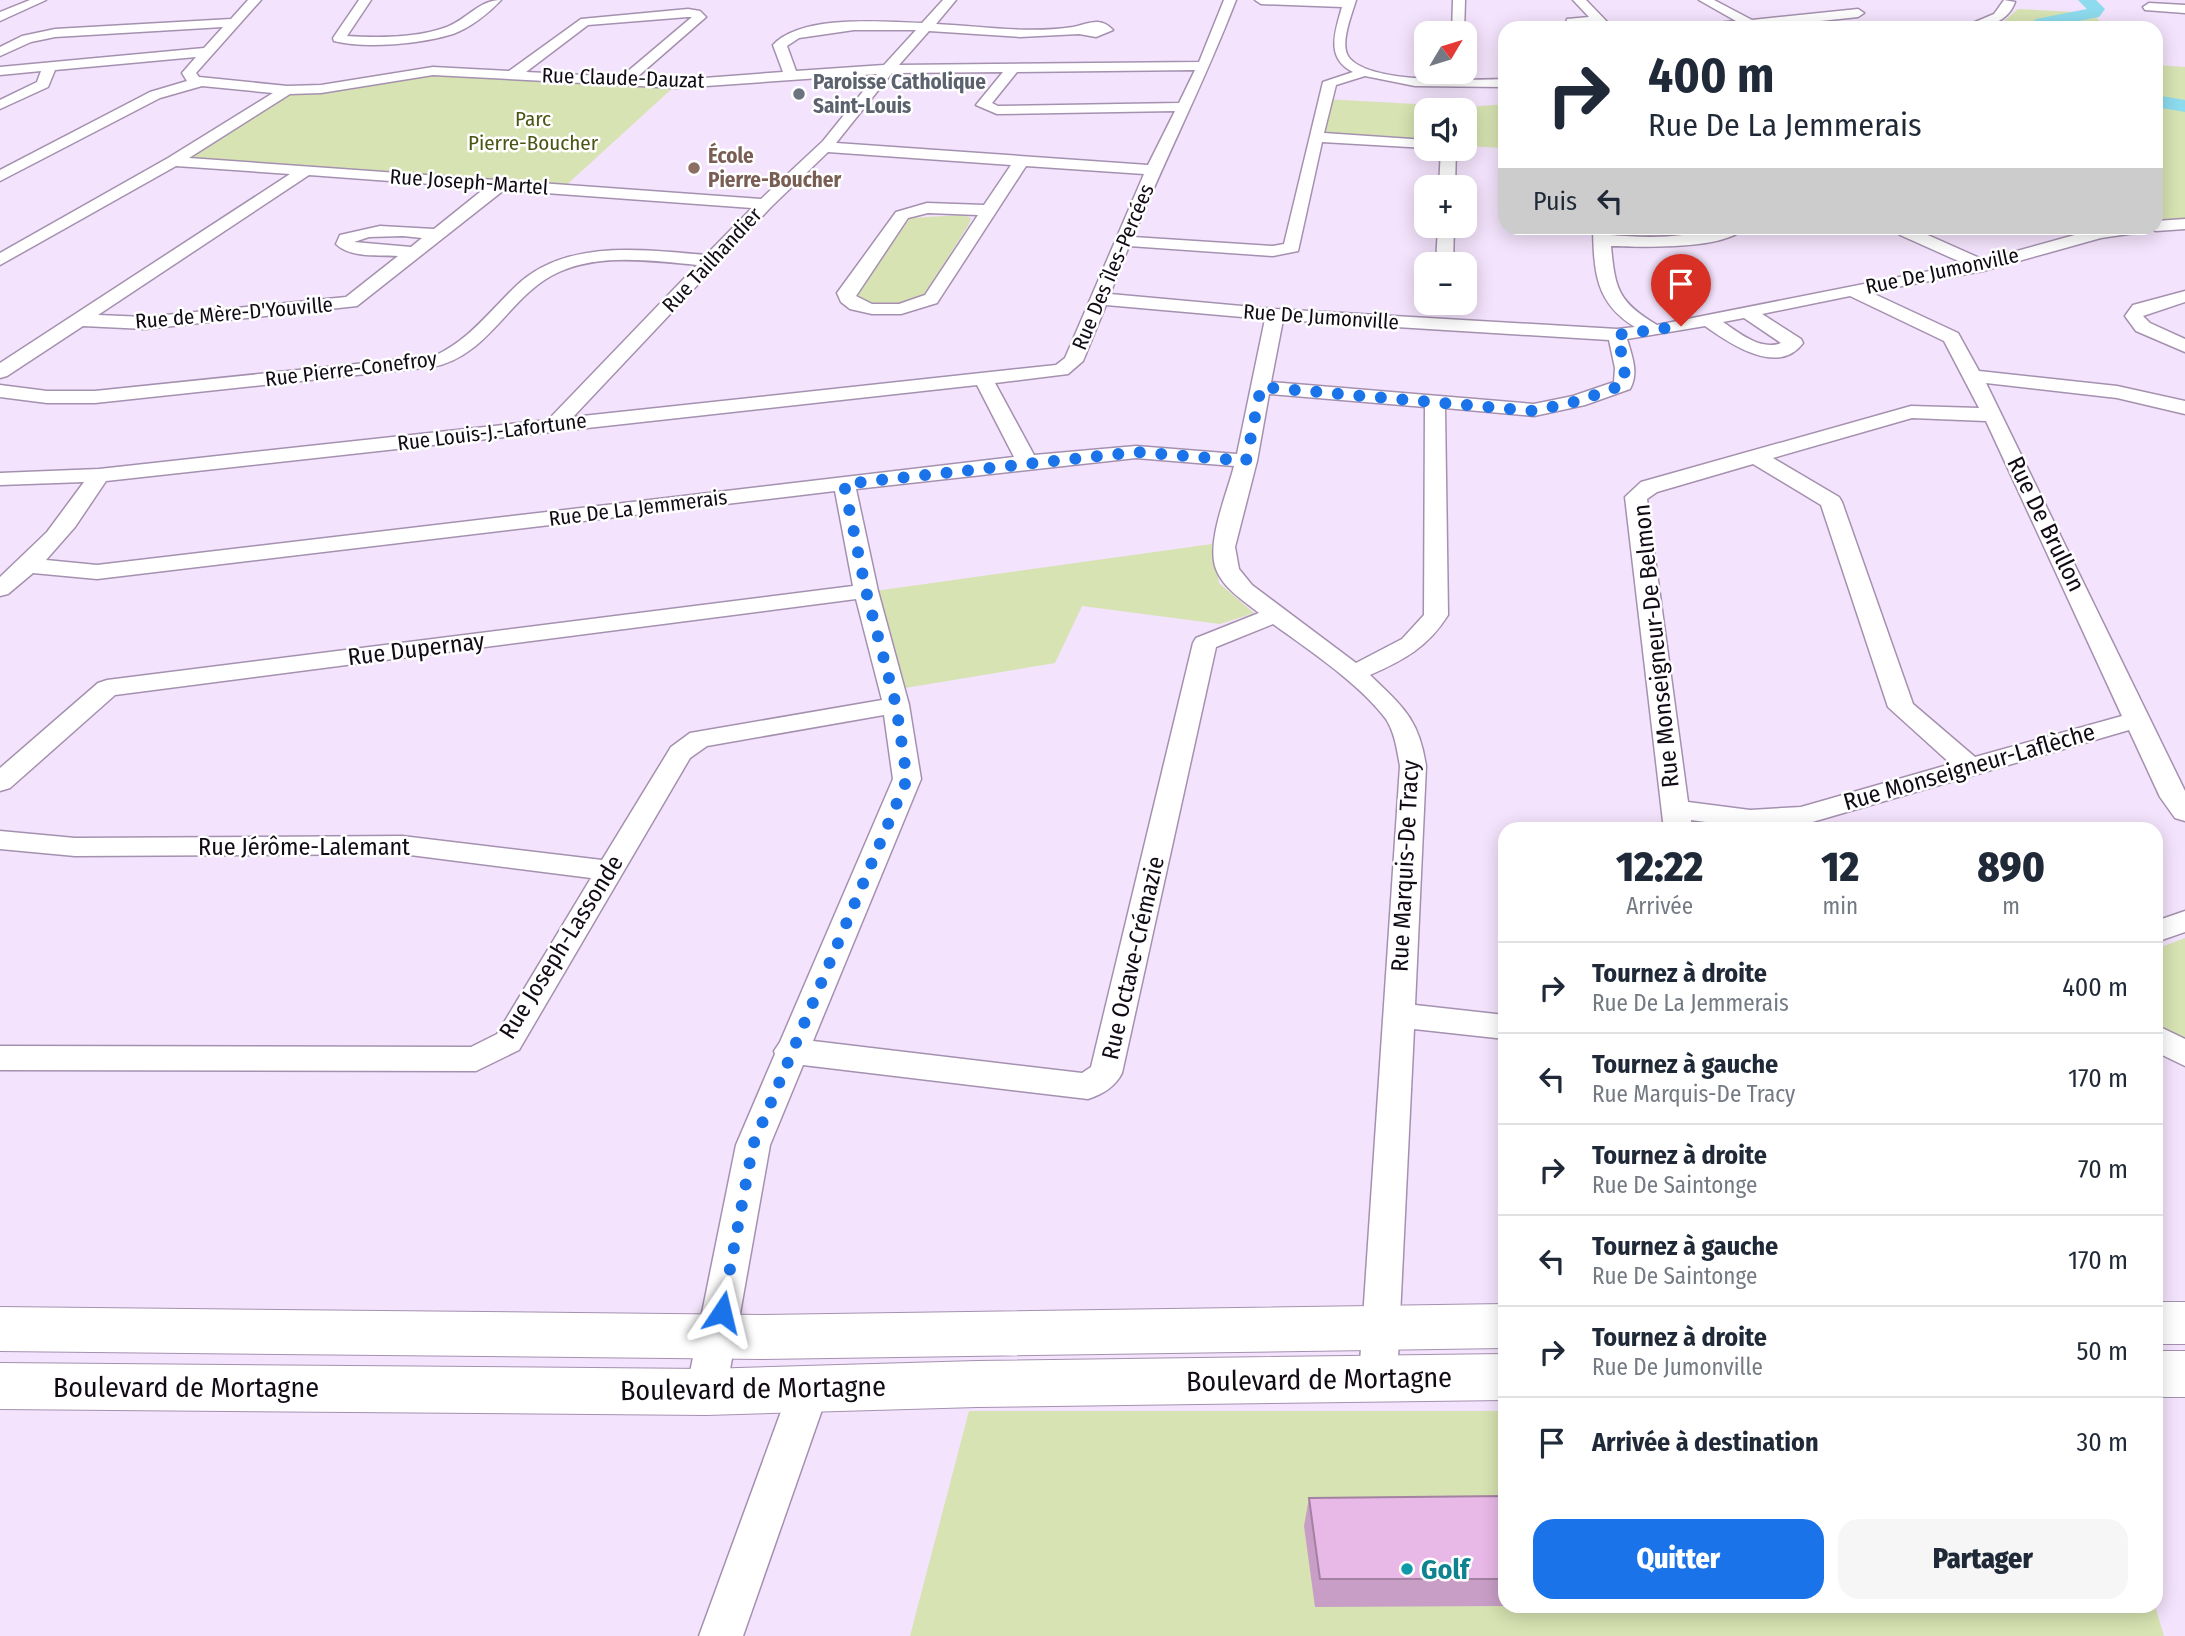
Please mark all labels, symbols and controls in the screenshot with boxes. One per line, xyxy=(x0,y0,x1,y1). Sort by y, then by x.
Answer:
north arrow xyxy=(1414,21,1477,84)
map controls xyxy=(1414,21,1477,315)
text: 400 m xyxy=(1648,46,1774,105)
icon: right xyxy=(1533,49,1624,140)
street label: Rue Claude-Dauzat xyxy=(541,62,705,94)
place label: Paroisse Catholique Saint-Louis xyxy=(813,69,986,119)
marker: Paroisse Catholique Saint-Louis xyxy=(791,86,807,102)
button: sound xyxy=(1414,98,1477,161)
park label: Parc Pierre-Boucher xyxy=(468,106,599,156)
text: Rue De La Jemmerais xyxy=(1648,106,1922,144)
place label: École Pierre-Boucher xyxy=(708,142,841,193)
marker: École Pierre-Boucher xyxy=(686,160,702,176)
street label: Rue Joseph-Martel xyxy=(389,163,550,201)
button: + xyxy=(1414,175,1477,238)
street label: Rue Des îles-Percées xyxy=(1066,180,1160,354)
icon: left xyxy=(1591,182,1629,220)
text: Puis xyxy=(1533,186,1577,217)
street label: Rue Tailhandier xyxy=(657,202,768,318)
street label: Rue De Jumonville xyxy=(1863,242,2021,300)
button: − xyxy=(1414,252,1477,315)
pin xyxy=(1651,254,1711,326)
icon: arrive xyxy=(1662,265,1700,303)
street label: Rue de Mère-D'Youville xyxy=(134,291,334,335)
street label: Rue De Jumonville xyxy=(1242,299,1400,335)
street label: Rue Pierre-Conefroy xyxy=(264,345,439,392)
street label: Rue Louis-J.-Lafortune xyxy=(396,407,588,457)
street label: Rue De Brullon xyxy=(2001,452,2091,596)
street label: Rue De La Jemmerais xyxy=(547,484,729,532)
street label: Rue Monseigneur-De Belmon xyxy=(1627,503,1685,789)
street label: Rue Dupernay xyxy=(346,627,486,671)
street label: Rue Monseigneur-Laflèche xyxy=(1840,718,2098,816)
street label: Rue Marquis-De Tracy xyxy=(1385,759,1425,973)
street label: Rue Jérôme-Lalemant xyxy=(198,833,410,861)
text: 12:22 xyxy=(1616,842,1703,892)
text: 12 xyxy=(1821,842,1859,892)
text: 890 xyxy=(1977,842,2045,892)
street label: Rue Joseph-Lassonde xyxy=(493,850,629,1044)
street label: Rue Octave-Crémazie xyxy=(1096,854,1170,1062)
text: Arrivée xyxy=(1626,892,1693,920)
text: min xyxy=(1822,892,1858,920)
text: m xyxy=(2002,892,2020,920)
text: Tournez à droite xyxy=(1592,958,1767,989)
icon: right xyxy=(1533,969,1571,1007)
text: 400 m xyxy=(2062,972,2128,1003)
text: Rue De La Jemmerais xyxy=(1592,989,1789,1017)
text: Tournez à gauche xyxy=(1592,1049,1778,1080)
icon: left xyxy=(1533,1060,1571,1098)
text: 170 m xyxy=(2068,1063,2128,1094)
text: Rue Marquis-De Tracy xyxy=(1592,1080,1795,1108)
text: Tournez à droite xyxy=(1592,1140,1767,1171)
icon: right xyxy=(1533,1151,1571,1189)
text: 70 m xyxy=(2078,1154,2128,1185)
text: Rue De Saintonge xyxy=(1592,1171,1757,1199)
text: Tournez à gauche xyxy=(1592,1231,1778,1262)
icon: left xyxy=(1533,1242,1571,1280)
text: 170 m xyxy=(2068,1245,2128,1276)
text: Rue De Saintonge xyxy=(1592,1262,1757,1290)
position arrow xyxy=(685,1275,759,1349)
text: Tournez à droite xyxy=(1592,1322,1767,1353)
icon: right xyxy=(1533,1333,1571,1371)
text: 50 m xyxy=(2076,1336,2128,1367)
text: Rue De Jumonville xyxy=(1592,1353,1763,1381)
street label: Boulevard de Mortagne xyxy=(1186,1361,1452,1398)
street label: Boulevard de Mortagne xyxy=(620,1370,886,1407)
street label: Boulevard de Mortagne xyxy=(53,1371,319,1404)
icon: arrive xyxy=(1533,1424,1571,1462)
text: Arrivée à destination xyxy=(1592,1427,1819,1458)
text: 30 m xyxy=(2077,1427,2128,1458)
button: Quitter xyxy=(1533,1519,1824,1599)
button: Partager xyxy=(1838,1519,2128,1599)
place label: Golf xyxy=(1421,1553,1472,1586)
marker: Golf xyxy=(1399,1561,1415,1577)

